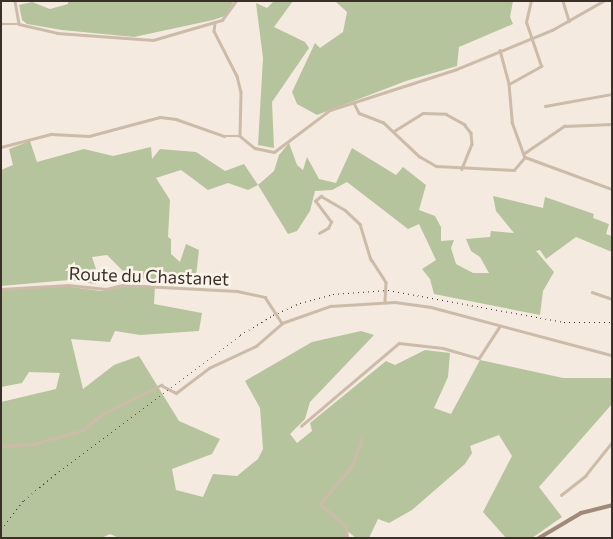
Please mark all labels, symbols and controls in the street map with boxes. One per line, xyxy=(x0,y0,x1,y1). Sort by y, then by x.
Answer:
street label: Route du Chastanet xyxy=(68,262,230,290)

